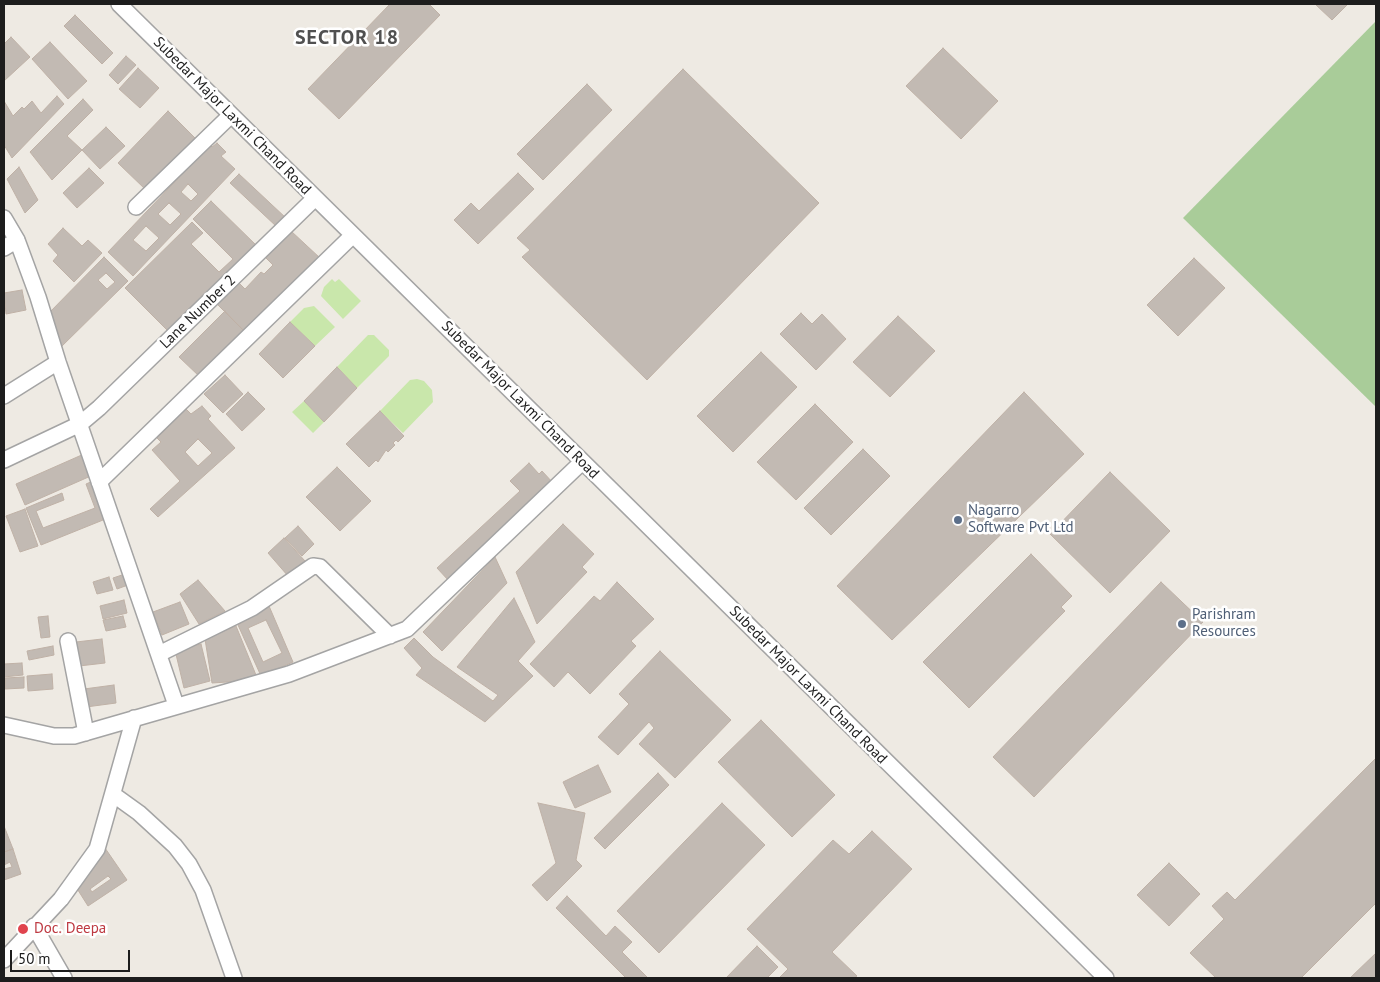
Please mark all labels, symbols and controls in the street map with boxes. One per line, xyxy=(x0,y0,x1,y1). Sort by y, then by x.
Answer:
district label: SECTOR 18 xyxy=(294,26,400,50)
street label: Subedar Major Laxmi Chand Road xyxy=(149,33,315,199)
street label: Lane Number 2 xyxy=(156,271,240,353)
street label: Subedar Major Laxmi Chand Road xyxy=(437,317,603,483)
place label: Nagarro Software Pvt Ltd xyxy=(968,502,1074,537)
marker: Nagarro Software Pvt Ltd xyxy=(952,514,964,526)
street label: Subedar Major Laxmi Chand Road xyxy=(725,602,891,768)
place label: Parishram Resources xyxy=(1192,606,1256,641)
marker: Parishram Resources xyxy=(1176,618,1188,630)
place label: Doc. Deepa xyxy=(34,920,106,938)
marker: Doc. Deepa xyxy=(16,922,30,936)
scale bar xyxy=(12,940,132,972)
text: 50 m xyxy=(18,949,51,968)

